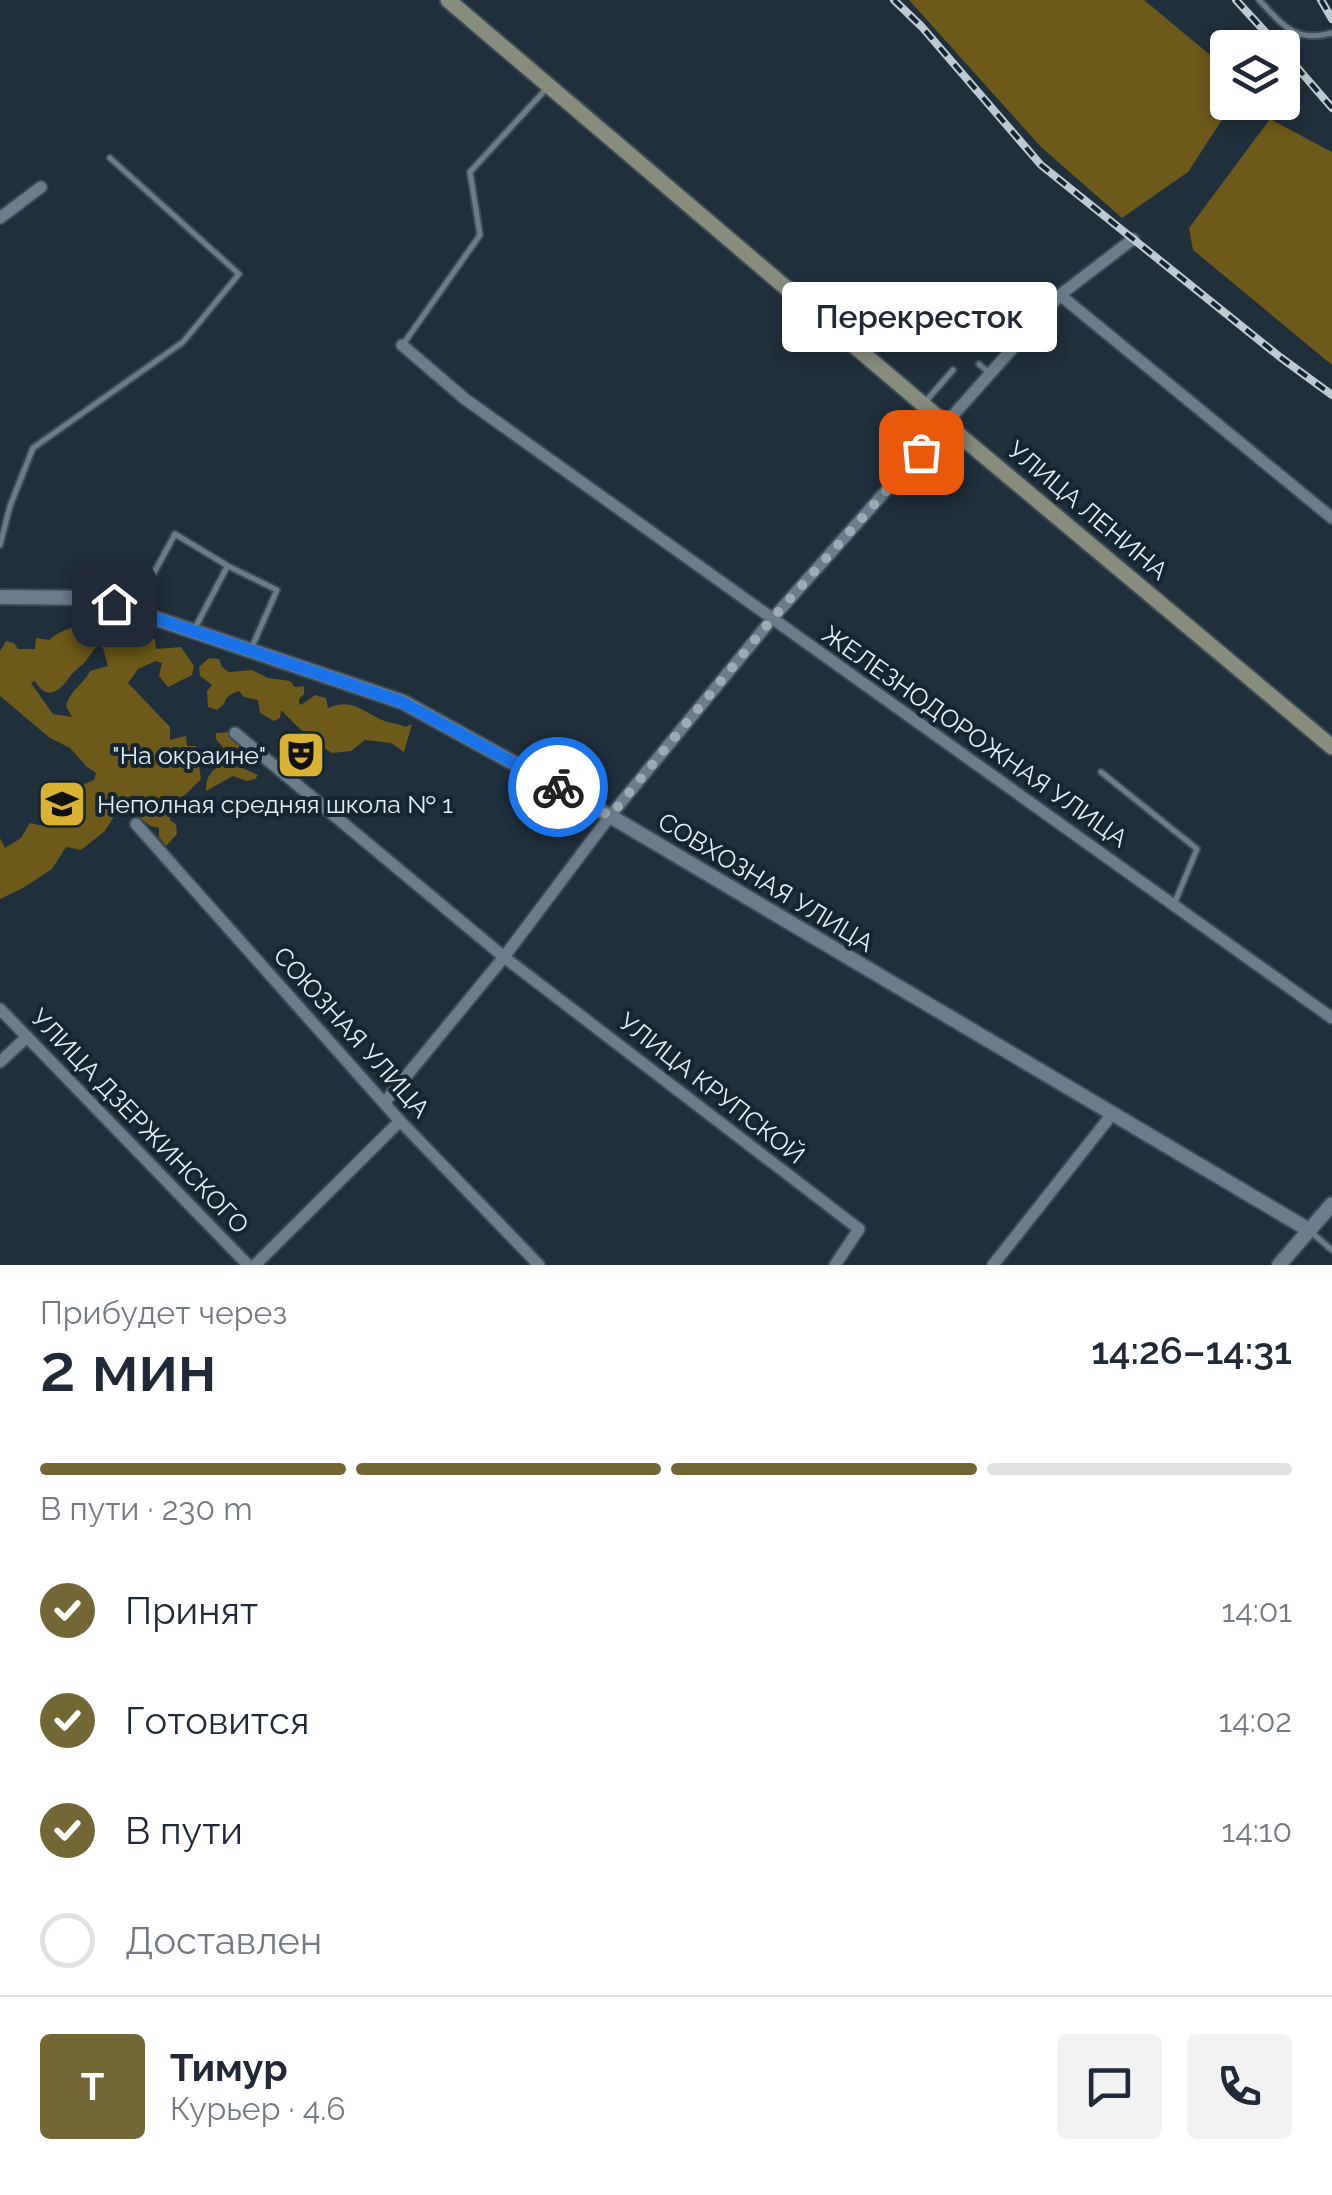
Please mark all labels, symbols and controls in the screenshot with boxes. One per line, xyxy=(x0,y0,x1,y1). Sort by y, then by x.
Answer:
map controls xyxy=(1210,30,1300,120)
button: layers xyxy=(1210,30,1300,120)
callout: Перекресток xyxy=(784,282,1058,352)
text: Перекресток xyxy=(815,298,1024,335)
pin xyxy=(879,410,964,495)
icon: bag xyxy=(894,425,949,480)
street label: УЛИЦА ЛЕНИНА xyxy=(1002,434,1174,586)
pin xyxy=(72,562,157,647)
icon: home xyxy=(87,577,142,632)
street label: ЖЕЛЕЗНОДОРОЖНАЯ УЛИЦА xyxy=(816,619,1134,853)
theatre icon: "На окраине" xyxy=(275,729,327,781)
courier xyxy=(508,737,608,837)
place label: "На окраине" xyxy=(112,740,266,770)
icon: bike xyxy=(531,760,586,815)
school or university icon: Неполная средняя школа № 1 xyxy=(36,778,88,830)
place label: Неполная средняя школа № 1 xyxy=(97,789,453,819)
street label: СОВХОЗНАЯ УЛИЦА xyxy=(653,806,879,958)
street label: СОЮЗНАЯ УЛИЦА xyxy=(267,940,437,1124)
street label: УЛИЦА ДЗЕРЖИНСКОГО xyxy=(25,1002,255,1240)
street label: УЛИЦА КРУПСКОЙ xyxy=(613,1006,811,1170)
text: Прибудет через xyxy=(40,1294,287,1331)
text: 14:26–14:31 xyxy=(1091,1328,1292,1373)
text: 2 мин xyxy=(40,1330,217,1406)
text: В пути · 230 m xyxy=(40,1490,253,1527)
icon: check xyxy=(40,1583,95,1638)
text: Принят xyxy=(125,1588,258,1633)
text: 14:01 xyxy=(1222,1592,1292,1629)
icon: check xyxy=(40,1693,95,1748)
text: Готовится xyxy=(125,1698,309,1743)
text: 14:02 xyxy=(1219,1702,1292,1739)
icon: check xyxy=(40,1803,95,1858)
text: В пути xyxy=(125,1808,243,1853)
text: 14:10 xyxy=(1222,1812,1292,1849)
text: Доставлен xyxy=(125,1918,322,1963)
button: chat xyxy=(1057,2034,1162,2139)
button: phone xyxy=(1187,2034,1292,2139)
text: Тимур xyxy=(170,2045,288,2090)
text: Т xyxy=(81,2064,104,2109)
text: Курьер · 4.6 xyxy=(170,2090,346,2127)

